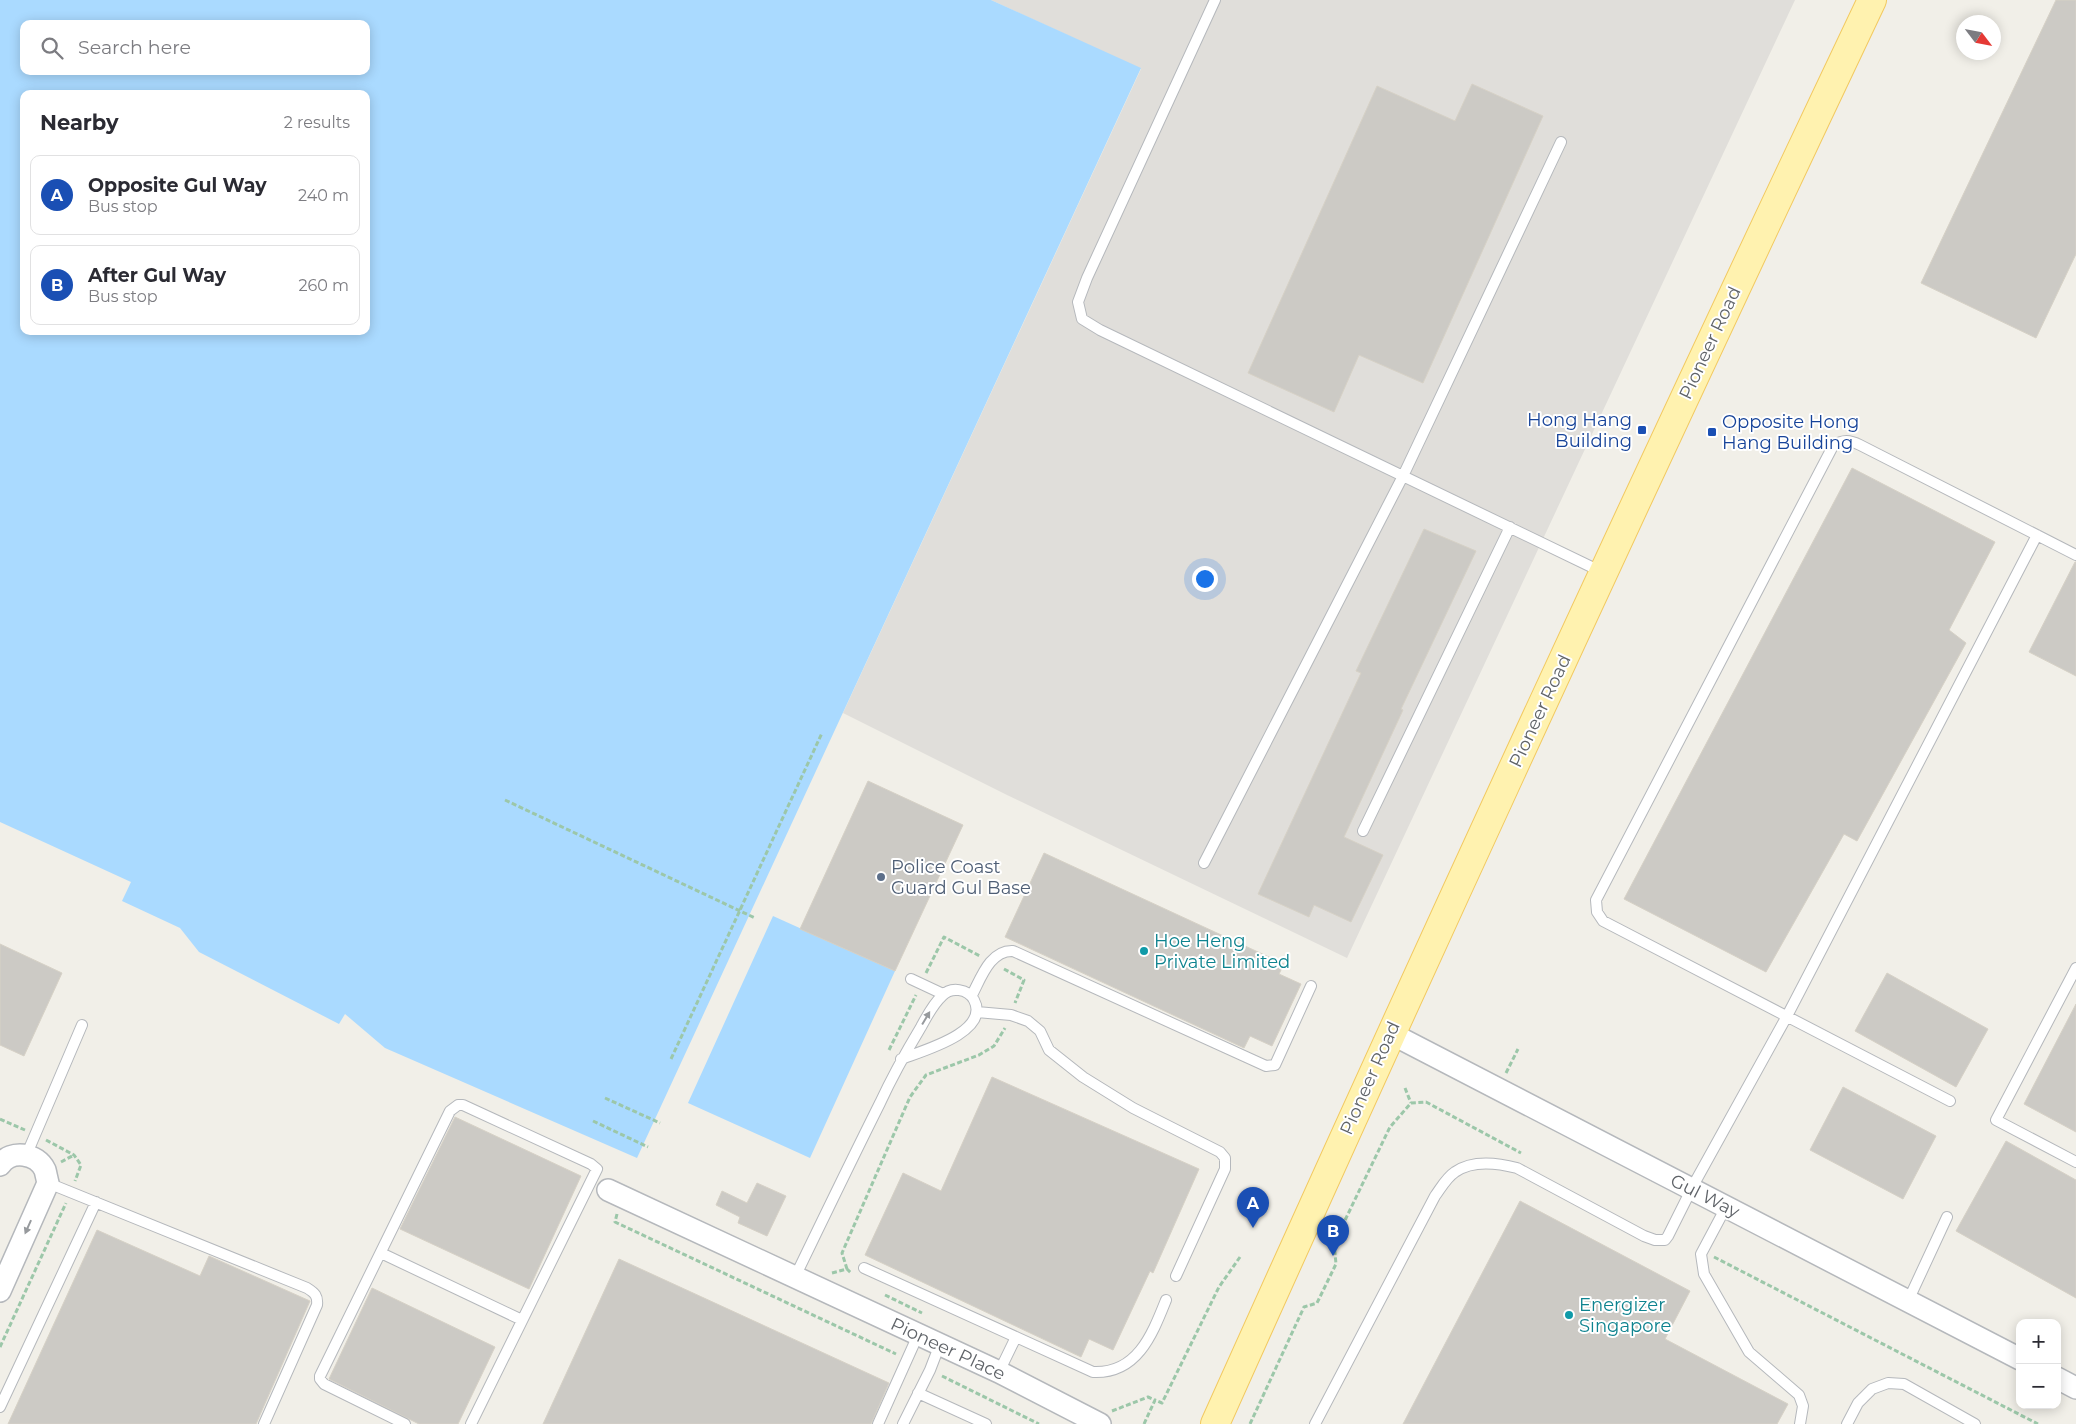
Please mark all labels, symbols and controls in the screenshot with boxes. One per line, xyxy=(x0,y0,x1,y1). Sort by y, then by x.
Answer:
north arrow xyxy=(1956,15,2001,60)
search box xyxy=(20,20,370,75)
icon: search xyxy=(38,34,66,62)
text: Search here xyxy=(78,36,191,59)
text: Nearby xyxy=(40,110,119,135)
text: 2 results xyxy=(284,113,350,132)
text: Opposite Gul Way xyxy=(88,174,267,197)
text: A xyxy=(51,186,63,205)
text: 240 m xyxy=(298,186,349,205)
text: Bus stop xyxy=(88,197,158,216)
text: After Gul Way xyxy=(88,264,226,287)
text: B xyxy=(51,276,63,295)
text: 260 m xyxy=(298,276,349,295)
street label: Pioneer Road xyxy=(1674,283,1746,403)
text: Bus stop xyxy=(88,287,158,306)
place label: Hong Hang Building xyxy=(1527,409,1632,452)
place label: Opposite Hong Hang Building xyxy=(1722,411,1859,454)
marker: Hong Hang Building xyxy=(1636,424,1648,436)
marker: Opposite Hong Hang Building xyxy=(1706,426,1718,438)
your location xyxy=(1192,566,1218,592)
street label: Pioneer Road xyxy=(1504,651,1576,771)
place label: Police Coast Guard Gul Base xyxy=(891,856,1031,899)
marker: Police Coast Guard Gul Base xyxy=(875,871,887,883)
place label: Hoe Heng Private Limited xyxy=(1154,930,1290,973)
marker: Hoe Heng Private Limited xyxy=(1138,945,1150,957)
one-way arrow xyxy=(922,1011,931,1024)
street label: Pioneer Road xyxy=(1335,1018,1405,1138)
street label: Gul Way xyxy=(1667,1169,1743,1223)
pin: A xyxy=(1237,1187,1269,1228)
pin: B xyxy=(1317,1215,1349,1256)
one-way arrow xyxy=(23,1220,31,1234)
place label: Energizer Singapore xyxy=(1579,1294,1672,1337)
marker: Energizer Singapore xyxy=(1563,1309,1575,1321)
street label: Pioneer Place xyxy=(887,1313,1009,1385)
map controls xyxy=(2016,1319,2061,1409)
button: + xyxy=(2016,1319,2061,1364)
button: − xyxy=(2016,1364,2061,1409)

